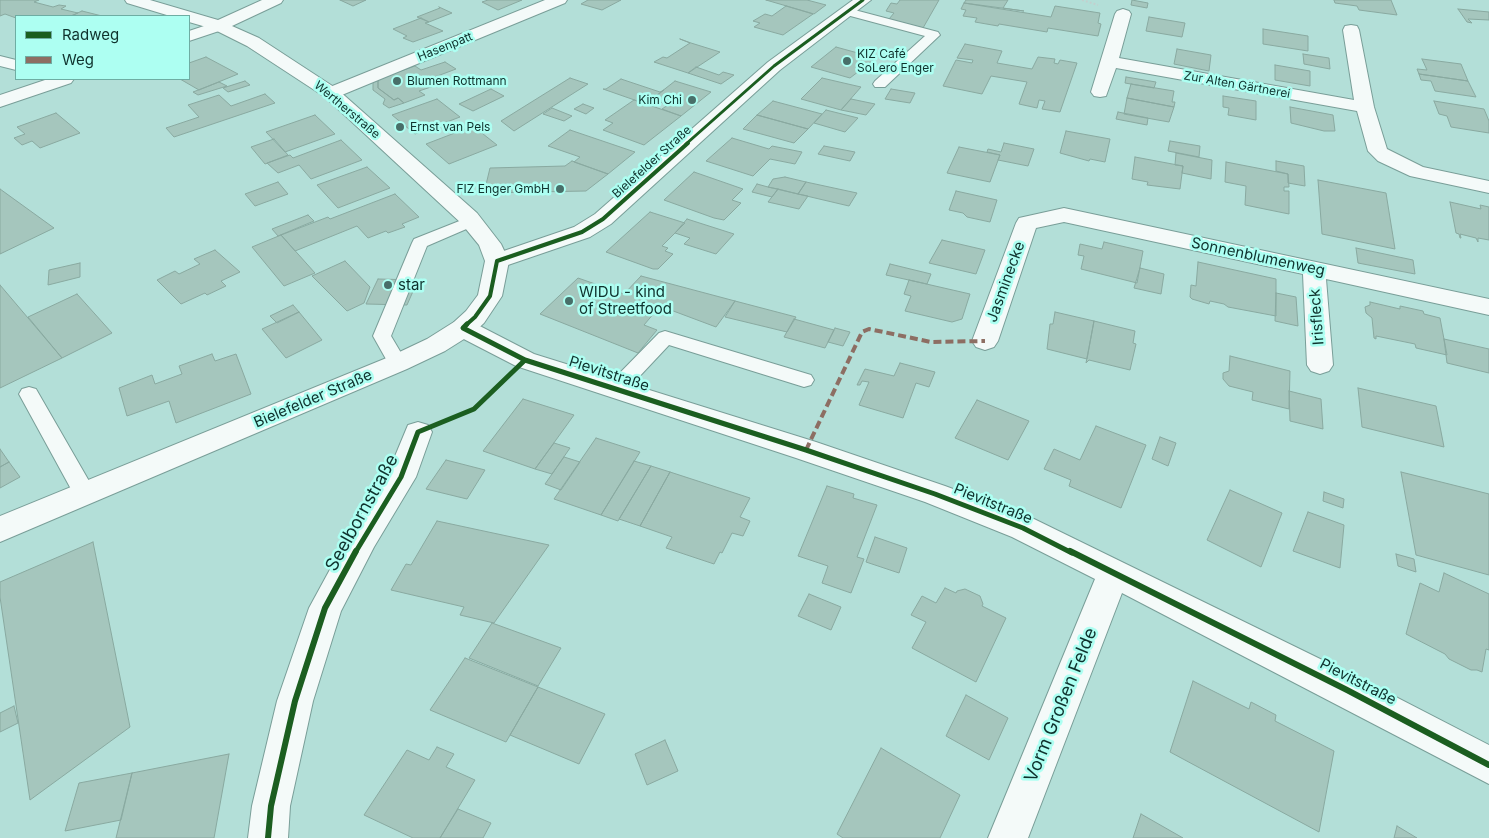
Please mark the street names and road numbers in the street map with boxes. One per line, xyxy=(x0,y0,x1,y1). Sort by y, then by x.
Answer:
street label: Hasenpatt xyxy=(415,29,475,65)
street label: Zur Alten Gärtnerei xyxy=(1183,69,1291,101)
street label: Wertherstraße xyxy=(311,78,383,142)
street label: Bielefelder Straße xyxy=(610,123,694,201)
street label: Sonnenblumenweg xyxy=(1189,234,1327,280)
street label: Jasminecke xyxy=(983,239,1029,325)
street label: Irisfleck xyxy=(1306,288,1328,346)
street label: Pievitstraße xyxy=(567,353,651,395)
street label: Bielefelder Straße xyxy=(251,366,375,432)
street label: Seelbornstraße xyxy=(321,451,403,575)
street label: Pievitstraße xyxy=(951,480,1035,528)
street label: Vorm Großen Felde xyxy=(1020,625,1102,785)
street label: Pievitstraße xyxy=(1317,655,1399,709)

